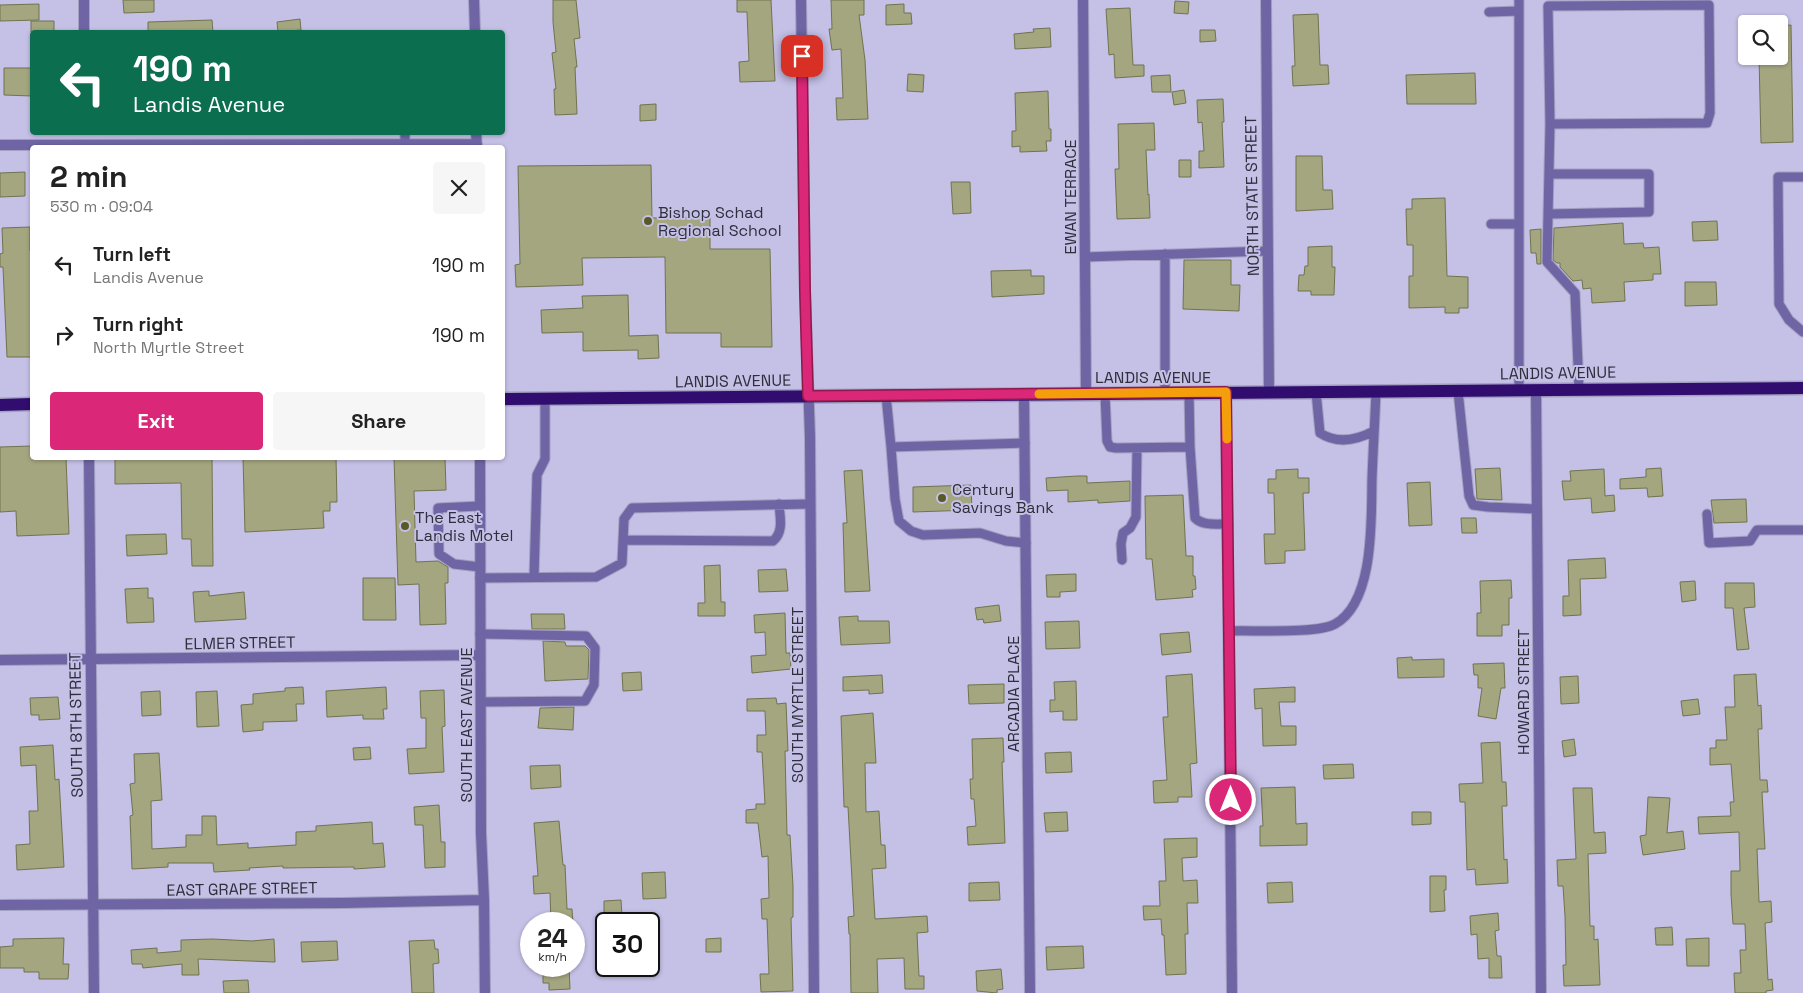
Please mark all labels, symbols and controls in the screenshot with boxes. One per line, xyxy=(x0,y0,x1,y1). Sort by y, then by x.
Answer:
map controls xyxy=(1738,15,1788,65)
button: search xyxy=(1738,15,1788,65)
pin xyxy=(781,35,823,77)
icon: arrive xyxy=(788,42,816,70)
text: 190 m xyxy=(133,47,232,91)
icon: left xyxy=(50,50,115,115)
text: Landis Avenue xyxy=(133,90,285,118)
street label: NORTH STATE STREET xyxy=(1240,116,1264,276)
street label: EWAN TERRACE xyxy=(1060,140,1081,254)
text: 2 min xyxy=(50,157,128,196)
button: close xyxy=(433,162,485,214)
text: 530 m · 09:04 xyxy=(50,196,153,217)
place label: Bishop Schad Regional School xyxy=(658,202,782,241)
marker: Bishop Schad Regional School xyxy=(642,215,654,227)
text: Turn left xyxy=(93,242,171,267)
icon: left xyxy=(50,251,78,279)
text: 190 m xyxy=(432,253,485,278)
text: Landis Avenue xyxy=(93,267,204,288)
text: Turn right xyxy=(93,312,183,337)
icon: right xyxy=(50,321,78,349)
text: 190 m xyxy=(432,323,485,348)
text: North Myrtle Street xyxy=(93,337,244,358)
street label: LANDIS AVENUE xyxy=(1500,361,1616,385)
street label: LANDIS AVENUE xyxy=(1095,367,1211,388)
street label: LANDIS AVENUE xyxy=(675,369,791,393)
button: Exit xyxy=(50,392,263,450)
button: Share xyxy=(273,392,485,450)
place label: Century Savings Bank xyxy=(952,479,1054,518)
marker: Century Savings Bank xyxy=(936,492,948,504)
place label: The East Landis Motel xyxy=(415,507,513,546)
marker: The East Landis Motel xyxy=(399,520,411,532)
street label: SOUTH MYRTLE STREET xyxy=(787,607,808,783)
street label: HOWARD STREET xyxy=(1513,629,1534,755)
street label: ELMER STREET xyxy=(184,632,296,654)
street label: ARCADIA PLACE xyxy=(1003,636,1024,752)
street label: SOUTH EAST AVENUE xyxy=(456,648,477,802)
street label: SOUTH 8TH STREET xyxy=(64,652,88,798)
position arrow xyxy=(1204,773,1256,825)
street label: EAST GRAPE STREET xyxy=(166,877,318,901)
speed limit sign: 30 xyxy=(595,912,660,977)
text: 24 xyxy=(537,922,568,954)
text: km/h xyxy=(538,949,567,965)

